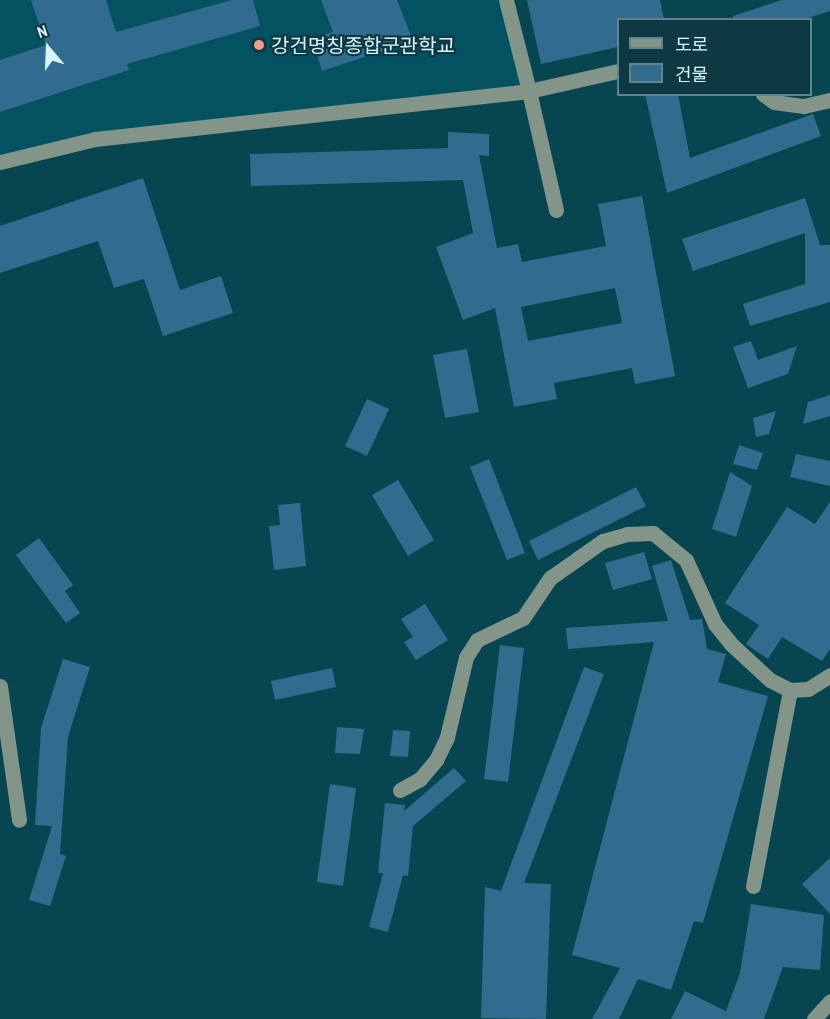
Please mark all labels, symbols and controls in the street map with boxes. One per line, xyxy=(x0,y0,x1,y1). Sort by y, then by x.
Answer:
north arrow xyxy=(18,18,78,78)
legend xyxy=(617,18,812,96)
text: N xyxy=(34,19,50,43)
text: 도로 xyxy=(675,32,708,57)
place label: 강건명칭종합군관학교 xyxy=(271,33,455,57)
marker: 강건명칭종합군관학교 xyxy=(252,38,266,52)
text: 건물 xyxy=(675,62,708,87)

